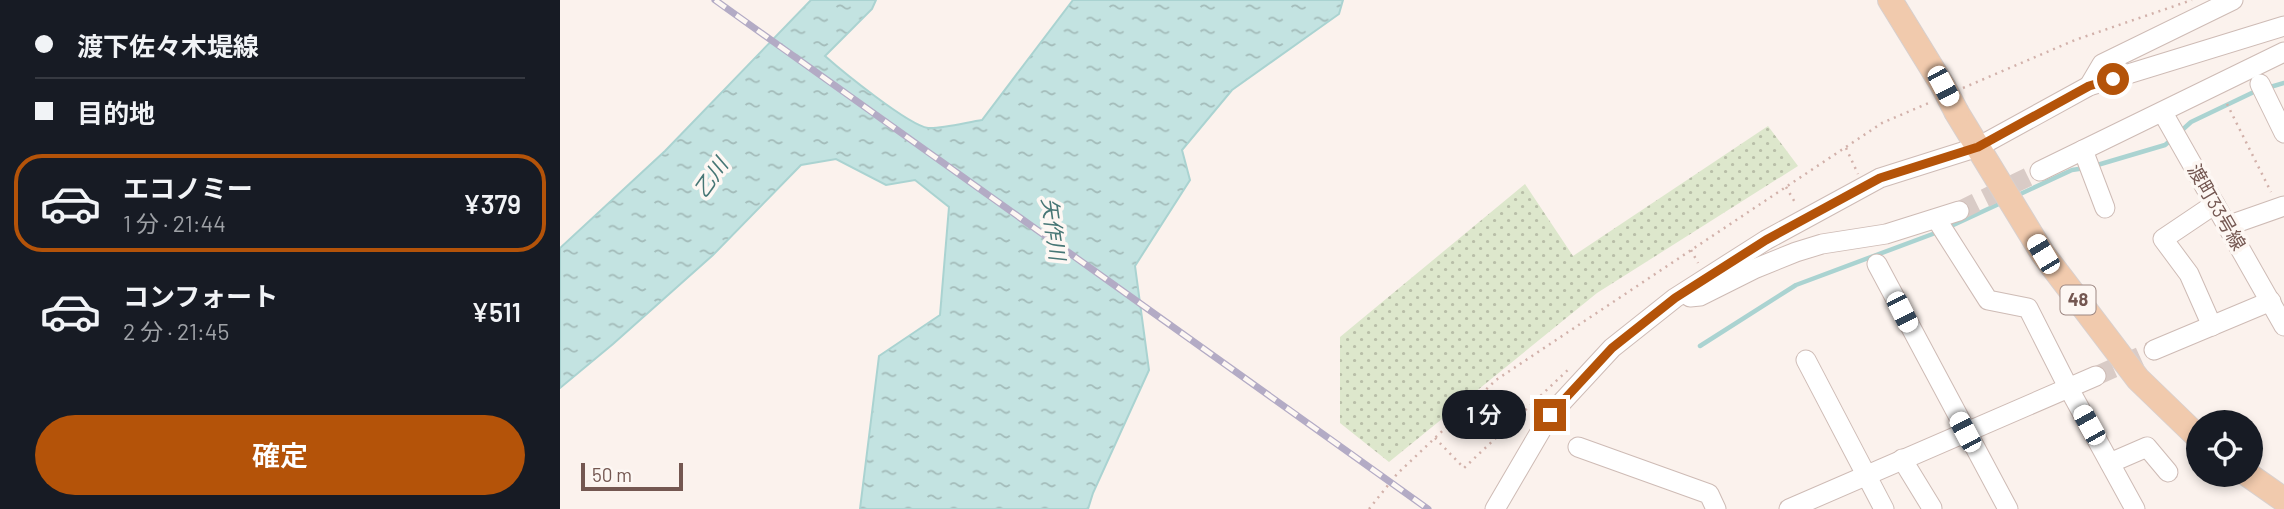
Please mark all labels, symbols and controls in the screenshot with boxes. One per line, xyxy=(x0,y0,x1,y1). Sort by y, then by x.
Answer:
text: 渡下佐々木堤線 xyxy=(77,30,259,61)
car xyxy=(1924,63,1963,109)
route start xyxy=(2097,63,2129,95)
text: 目的地 xyxy=(77,97,155,128)
water label: 乙川 xyxy=(687,151,733,202)
street label: 渡町33号線 xyxy=(2184,160,2251,254)
icon: car xyxy=(39,172,102,235)
text: エコノミー xyxy=(123,172,253,203)
text: ¥379 xyxy=(463,188,521,219)
water label: 矢作川 xyxy=(1038,196,1072,264)
text: 1 分 · 21:44 xyxy=(123,209,226,237)
car xyxy=(2024,231,2063,277)
icon: car xyxy=(39,280,102,343)
text: コンフォート xyxy=(123,280,278,311)
road number: 48 xyxy=(2060,286,2096,314)
car xyxy=(1884,289,1921,335)
text: ¥511 xyxy=(471,296,521,327)
text: 2 分 · 21:45 xyxy=(123,317,229,345)
callout: 1 分 xyxy=(1441,390,1525,440)
route end xyxy=(1534,399,1566,431)
text: 1 分 xyxy=(1466,400,1502,428)
car xyxy=(2070,402,2109,448)
car xyxy=(1946,409,1985,455)
map controls xyxy=(2186,410,2263,487)
button: locate xyxy=(2186,410,2263,487)
button: 確定 xyxy=(35,415,525,495)
scale bar xyxy=(581,460,682,492)
text: 50 m xyxy=(592,463,632,486)

